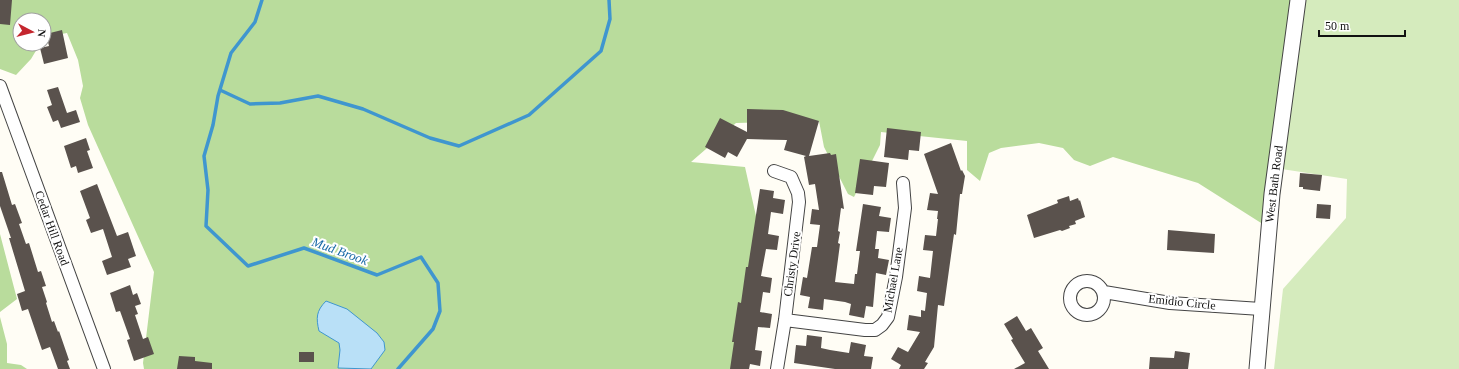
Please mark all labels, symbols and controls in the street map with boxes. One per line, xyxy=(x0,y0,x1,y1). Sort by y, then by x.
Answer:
north arrow xyxy=(12,12,52,52)
scale bar xyxy=(1319,12,1405,38)
text: 50 m xyxy=(1325,19,1350,33)
text: N xyxy=(35,29,48,38)
street label: West Bath Road xyxy=(1262,145,1286,223)
street label: Cedar Hill Road xyxy=(32,189,72,267)
street label: Christy Drive xyxy=(780,231,804,297)
water label: Mud Brook xyxy=(309,234,370,268)
street label: Michael Lane xyxy=(880,246,906,314)
street label: Emidio Circle xyxy=(1148,292,1216,312)

